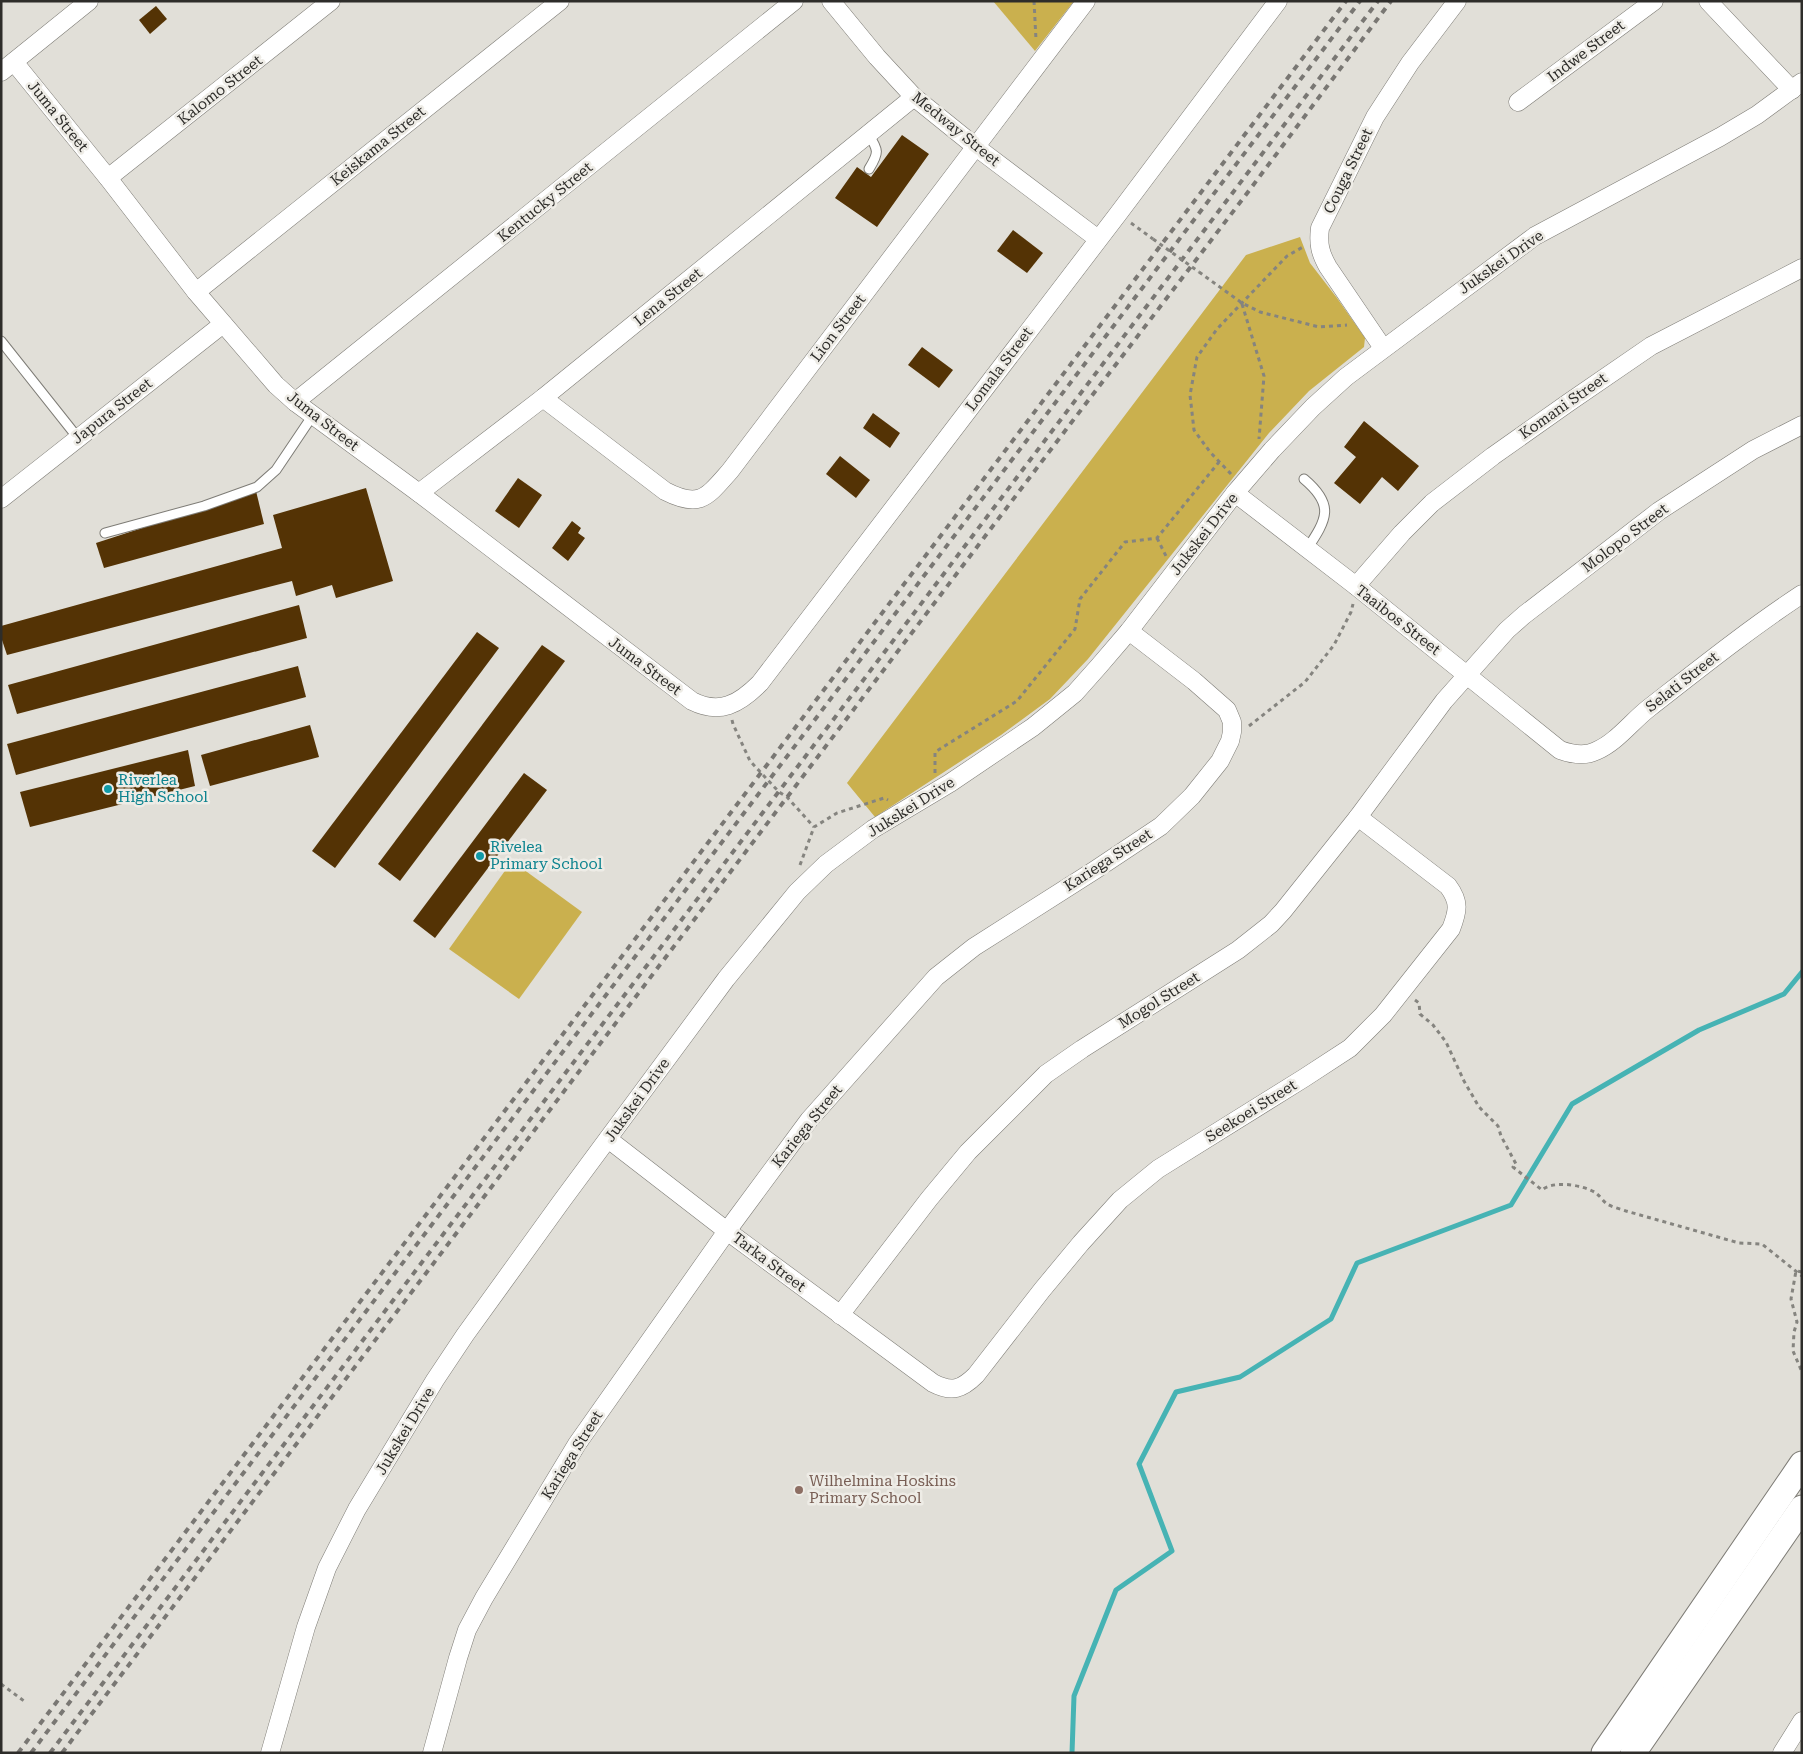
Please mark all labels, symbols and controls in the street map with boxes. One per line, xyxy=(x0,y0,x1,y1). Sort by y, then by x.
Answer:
street label: Indwe Street xyxy=(1544,16,1629,86)
street label: Kalomo Street xyxy=(174,51,266,129)
street label: Juma Street xyxy=(24,77,92,155)
street label: Medway Street xyxy=(908,88,1004,170)
street label: Keiskama Street xyxy=(327,102,429,190)
street label: Couga Street xyxy=(1320,125,1377,217)
street label: Kentucky Street xyxy=(494,158,596,246)
street label: Jukskei Drive xyxy=(1455,226,1547,298)
street label: Lena Street xyxy=(630,264,706,330)
street label: Lion Street xyxy=(807,290,869,365)
street label: Lomala Street xyxy=(962,323,1037,414)
street label: Komani Street xyxy=(1516,369,1611,443)
street label: Japura Street xyxy=(68,374,156,448)
street label: Juma Street xyxy=(283,387,363,455)
street label: Jukskei Drive xyxy=(1166,489,1242,579)
street label: Molopo Street xyxy=(1578,500,1672,576)
street label: Taaibos Street xyxy=(1352,581,1444,659)
street label: Juma Street xyxy=(605,633,685,699)
street label: Selati Street xyxy=(1642,648,1722,716)
place label: Riverlea High School xyxy=(118,771,208,806)
street label: Jukskei Drive xyxy=(864,773,958,841)
marker: Riverlea High School xyxy=(102,783,114,795)
street label: Kariega Street xyxy=(1061,825,1156,895)
place label: Rivelea Primary School xyxy=(490,838,603,873)
marker: Rivelea Primary School xyxy=(474,850,486,862)
street label: Mogol Street xyxy=(1115,968,1203,1032)
street label: Jukskei Drive xyxy=(601,1055,673,1145)
street label: Seekoei Street xyxy=(1202,1076,1300,1146)
street label: Kariega Street xyxy=(768,1081,846,1171)
street label: Tarka Street xyxy=(729,1229,810,1296)
street label: Jukskei Drive xyxy=(372,1384,438,1478)
street label: Kariega Street xyxy=(538,1407,607,1503)
place label: Wilhelmina Hoskins Primary School xyxy=(809,1472,956,1507)
marker: Wilhelmina Hoskins Primary School xyxy=(793,1484,805,1496)

